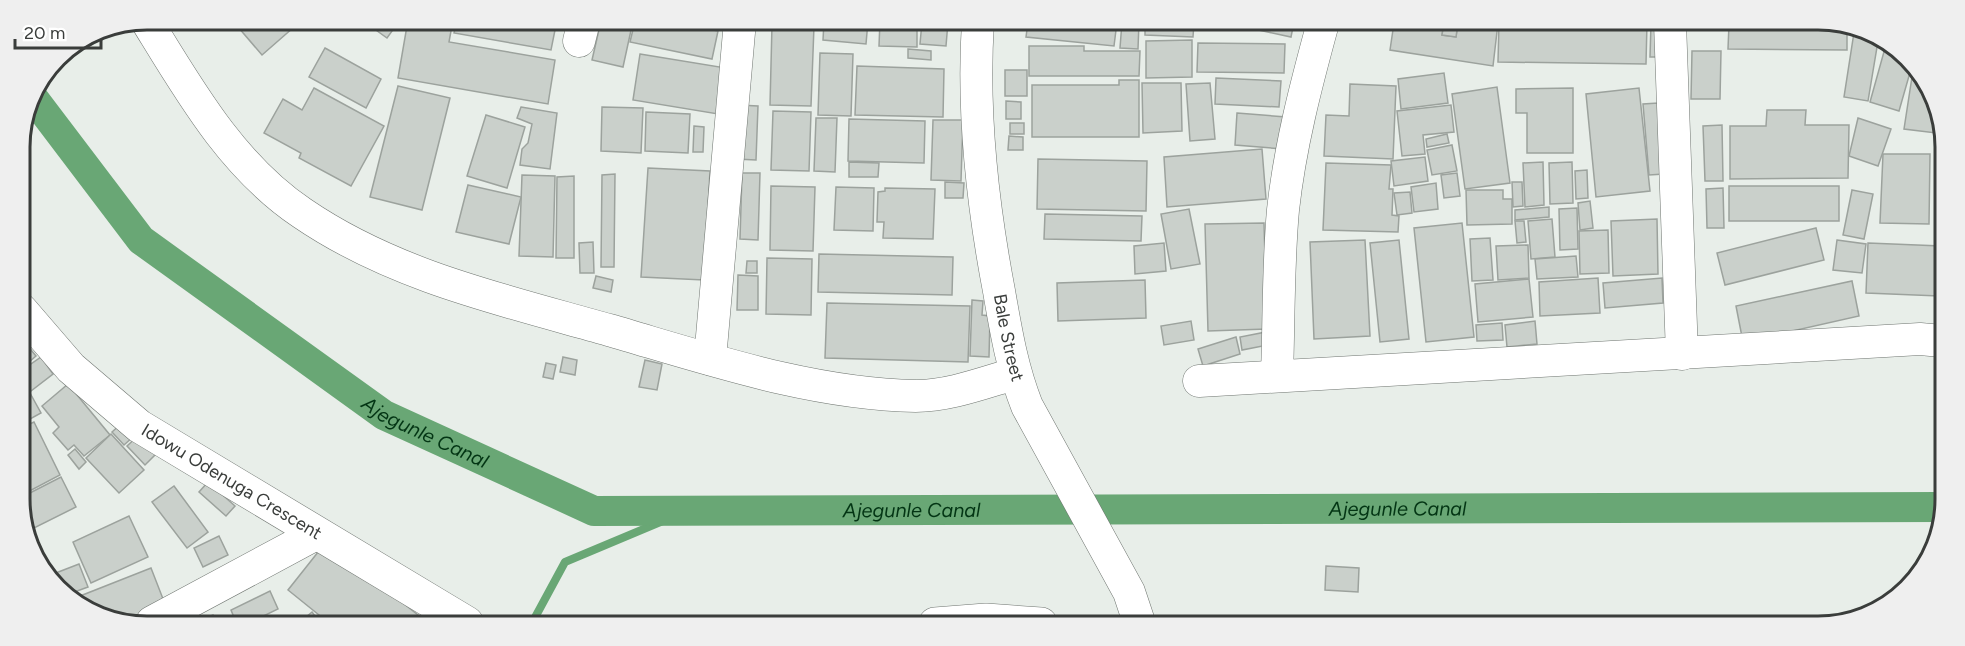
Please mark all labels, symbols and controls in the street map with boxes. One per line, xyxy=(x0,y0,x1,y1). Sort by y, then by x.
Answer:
scale bar xyxy=(15,12,100,50)
text: 20 m xyxy=(24,22,65,44)
street label: Bale Street xyxy=(989,292,1029,384)
water label: Ajegunle Canal xyxy=(356,390,493,473)
street label: Idowu Odenuga Crescent xyxy=(137,419,326,544)
water label: Ajegunle Canal xyxy=(1328,496,1467,521)
water label: Ajegunle Canal xyxy=(842,498,981,522)

